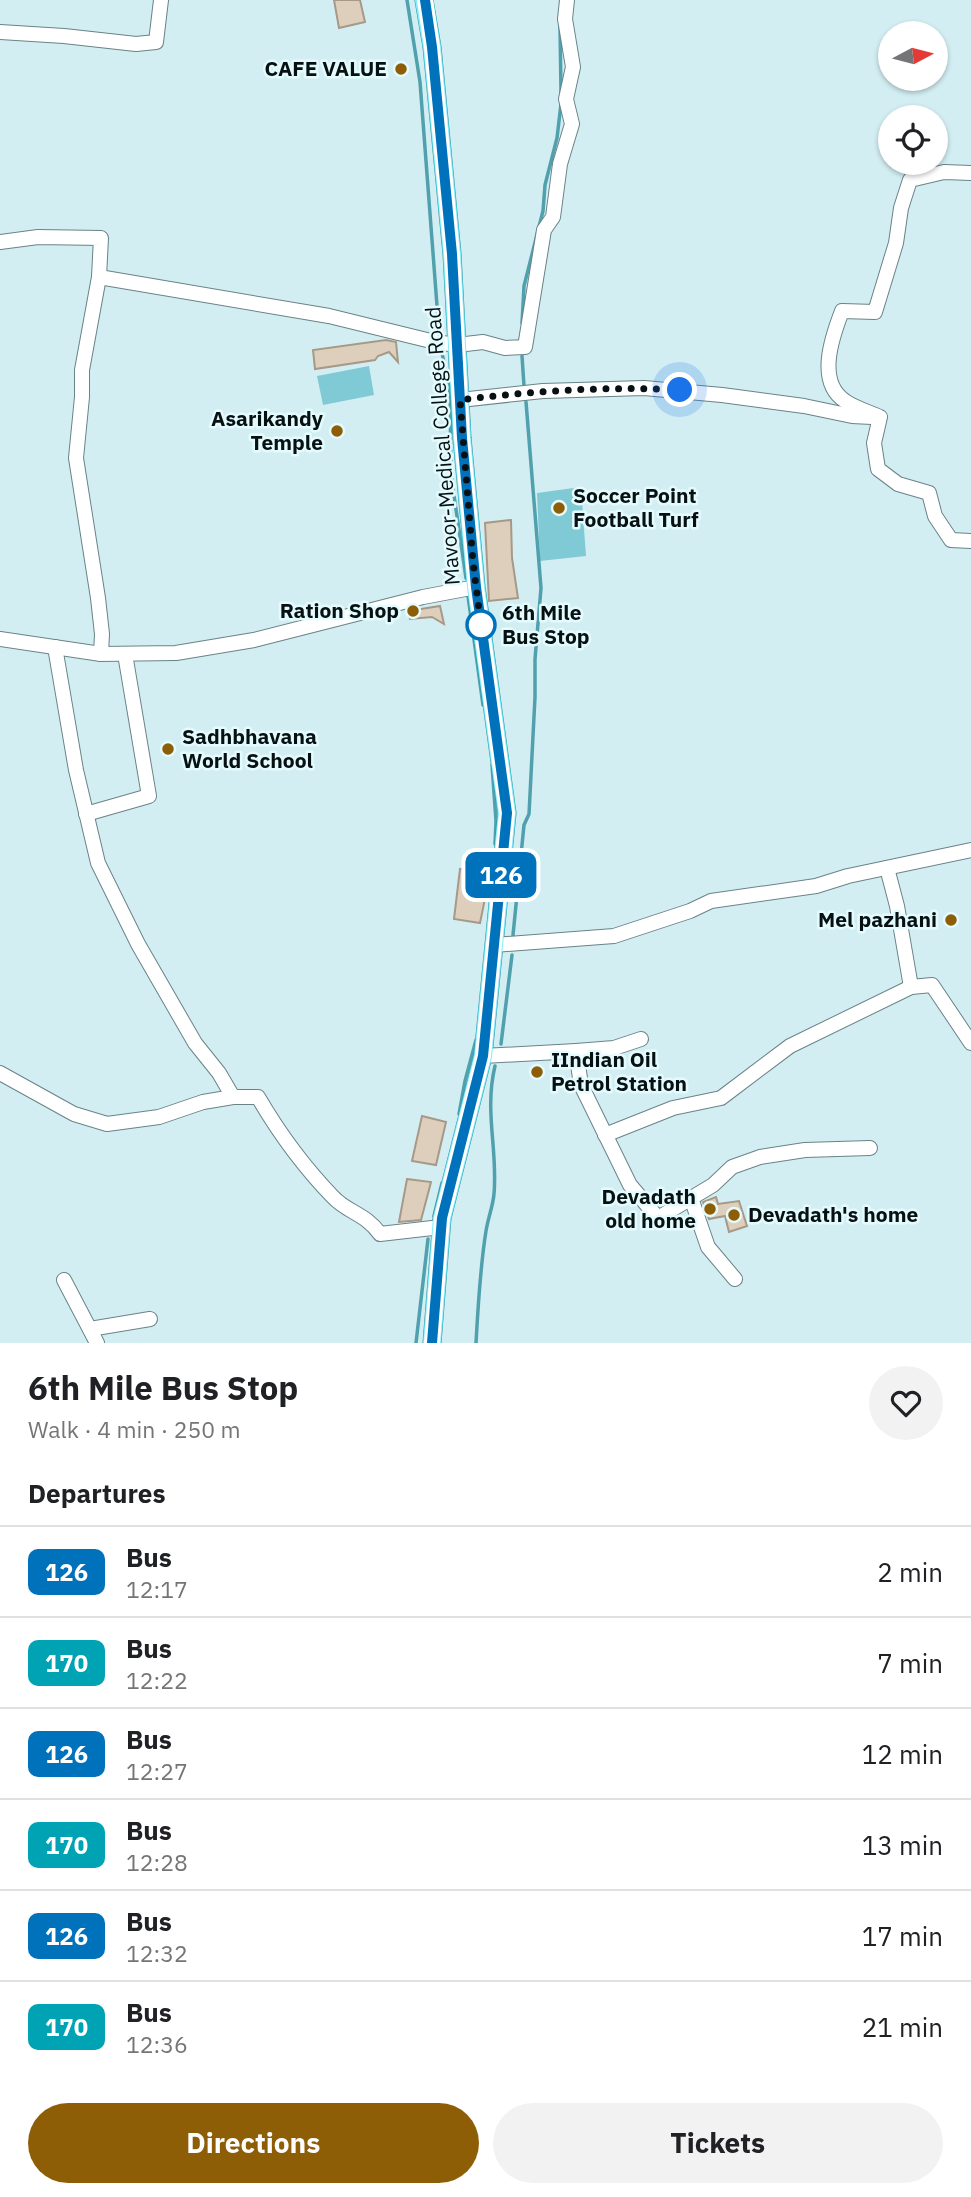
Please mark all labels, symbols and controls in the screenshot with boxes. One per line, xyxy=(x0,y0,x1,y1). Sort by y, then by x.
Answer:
north arrow xyxy=(878,21,948,91)
map controls xyxy=(878,21,948,175)
place label: CAFE VALUE xyxy=(264,54,387,82)
marker: CAFE VALUE xyxy=(393,61,409,77)
button: locate xyxy=(878,105,948,175)
street label: Mavoor-Medical College Road xyxy=(418,306,466,586)
your location xyxy=(662,372,697,407)
place label: Asarikandy Temple xyxy=(211,404,324,456)
marker: Asarikandy Temple xyxy=(329,423,345,439)
place label: Soccer Point Football Turf xyxy=(573,481,699,533)
marker: Soccer Point Football Turf xyxy=(551,500,567,516)
place label: Ration Shop xyxy=(280,596,399,624)
place label: 6th Mile Bus Stop xyxy=(502,598,590,650)
marker: Ration Shop xyxy=(405,603,421,619)
marker: 6th Mile Bus Stop xyxy=(466,610,496,640)
place label: Sadhbhavana World School xyxy=(182,722,317,774)
marker: Sadhbhavana World School xyxy=(160,741,176,757)
line badge: 126 xyxy=(461,852,541,898)
text: 126 xyxy=(479,859,523,891)
place label: Mel pazhani xyxy=(818,905,937,933)
marker: Mel pazhani xyxy=(943,912,959,928)
place label: IIndian Oil Petrol Station xyxy=(551,1045,687,1097)
marker: IIndian Oil Petrol Station xyxy=(529,1064,545,1080)
place label: Devadath old home xyxy=(602,1182,696,1234)
place label: Devadath's home xyxy=(748,1200,918,1228)
marker: Devadath old home xyxy=(702,1201,718,1217)
marker: Devadath's home xyxy=(726,1207,742,1223)
text: 6th Mile Bus Stop xyxy=(28,1366,298,1409)
button: heart xyxy=(869,1366,943,1440)
text: Walk · 4 min · 250 m xyxy=(28,1414,241,1444)
text: Departures xyxy=(28,1476,166,1510)
text: Bus xyxy=(126,1540,172,1574)
text: 2 min xyxy=(877,1555,943,1589)
text: 126 xyxy=(45,1556,88,1588)
text: 12:17 xyxy=(126,1574,188,1604)
text: Bus xyxy=(126,1631,172,1665)
text: 7 min xyxy=(877,1646,943,1680)
text: 170 xyxy=(45,1647,88,1679)
text: 12:22 xyxy=(126,1665,188,1695)
text: Bus xyxy=(126,1722,172,1756)
text: 12 min xyxy=(862,1737,943,1771)
text: 126 xyxy=(45,1738,88,1770)
text: 12:27 xyxy=(126,1756,188,1786)
text: Bus xyxy=(126,1813,172,1847)
text: 13 min xyxy=(862,1828,943,1862)
text: 170 xyxy=(45,1829,88,1861)
text: 12:28 xyxy=(126,1847,188,1877)
text: Bus xyxy=(126,1904,172,1938)
text: 17 min xyxy=(862,1919,943,1953)
text: 126 xyxy=(45,1920,88,1952)
text: 12:32 xyxy=(126,1938,188,1968)
text: Bus xyxy=(126,1995,172,2029)
text: 21 min xyxy=(862,2010,943,2044)
text: 170 xyxy=(45,2011,88,2043)
text: 12:36 xyxy=(126,2029,188,2059)
button: Directions xyxy=(28,2103,479,2183)
button: Tickets xyxy=(493,2103,943,2183)

